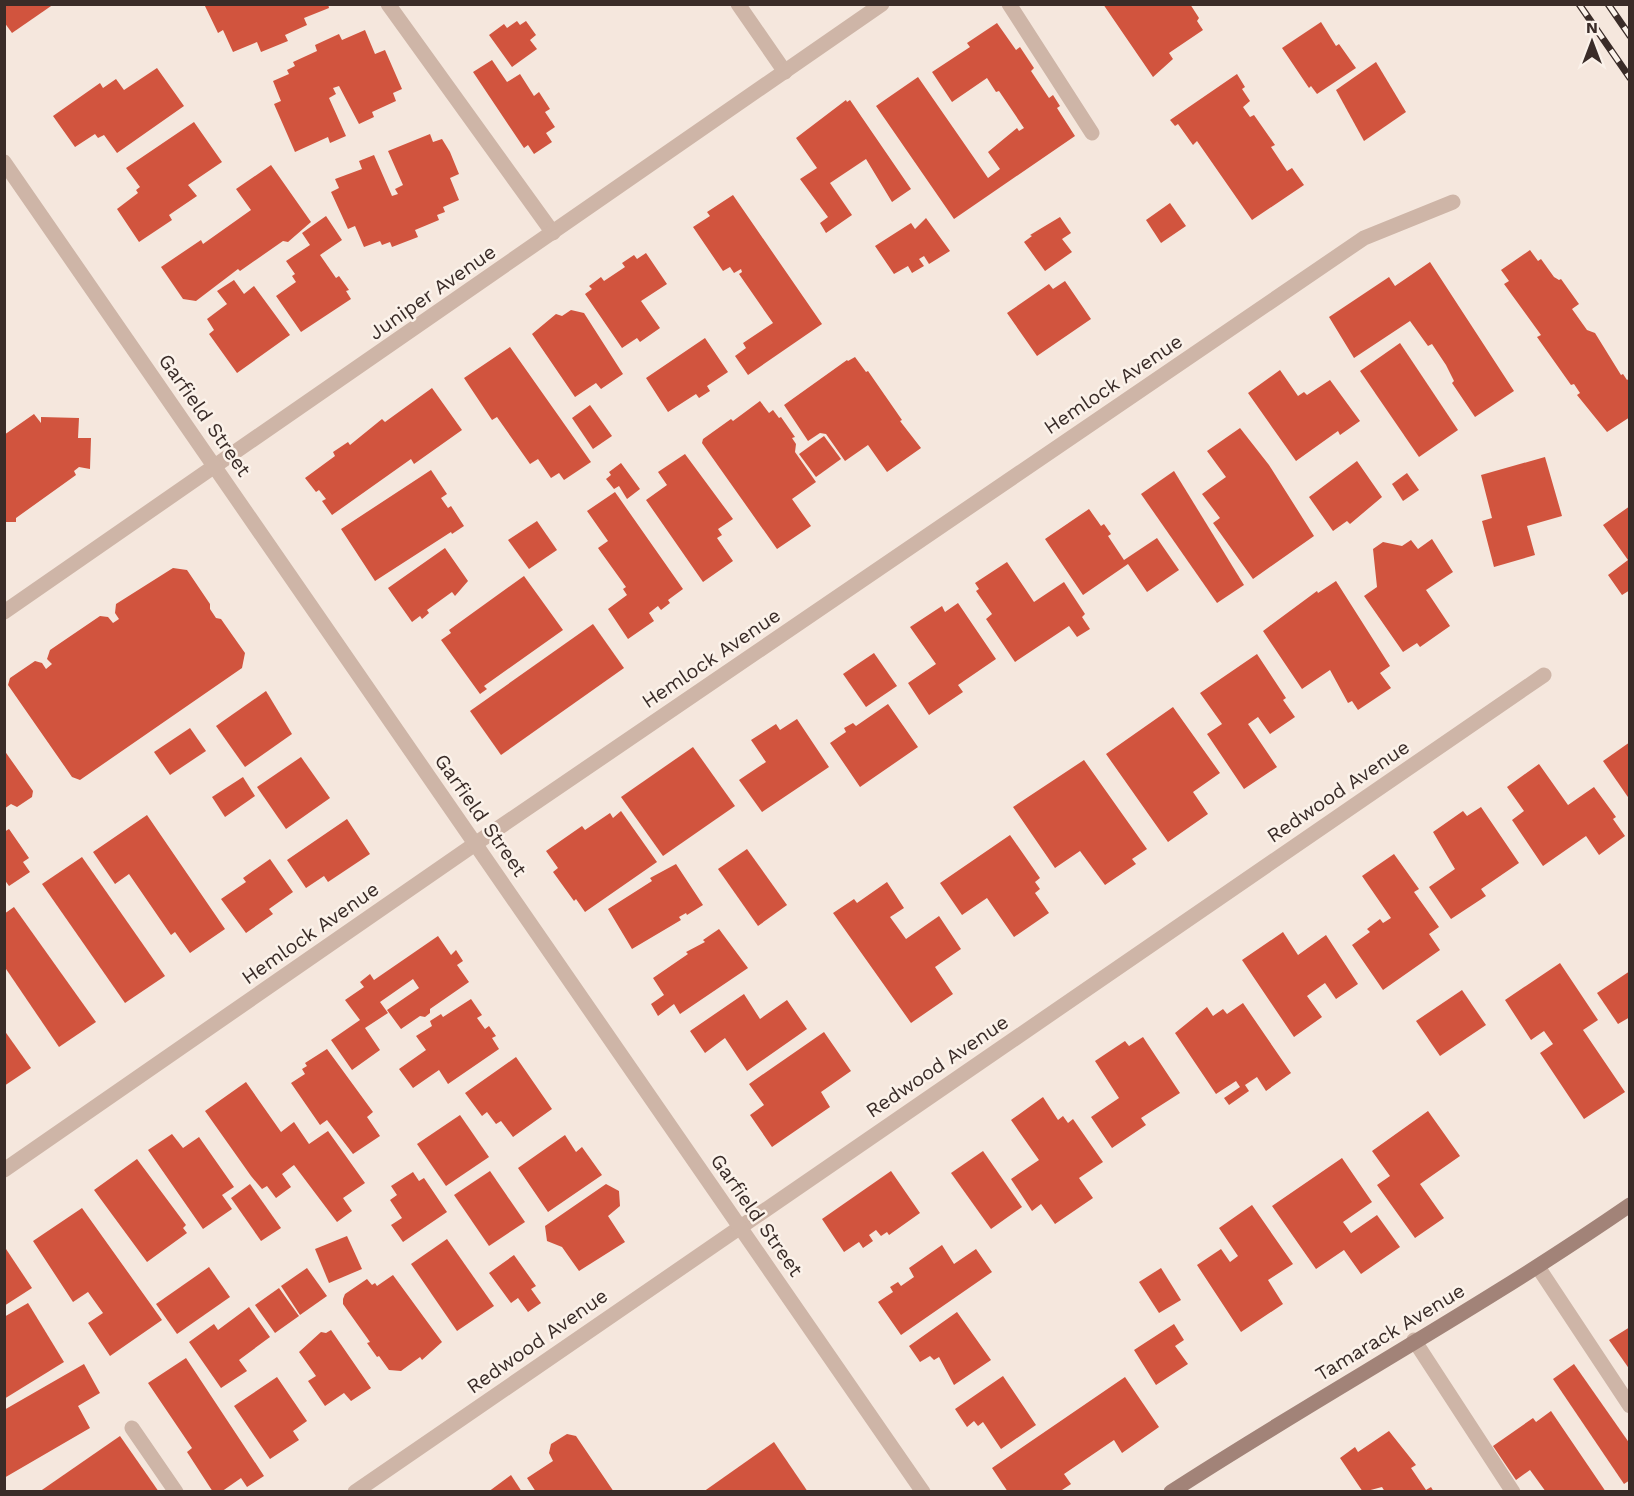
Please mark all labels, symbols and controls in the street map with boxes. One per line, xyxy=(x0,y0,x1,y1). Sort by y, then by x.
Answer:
north arrow xyxy=(1562,12,1622,72)
text: N xyxy=(1586,18,1598,37)
street label: Juniper Avenue xyxy=(364,239,500,345)
street label: Hemlock Avenue xyxy=(1039,329,1187,439)
street label: Garfield Street xyxy=(154,349,257,482)
street label: Hemlock Avenue xyxy=(637,603,785,713)
street label: Redwood Avenue xyxy=(1262,734,1414,848)
street label: Garfield Street xyxy=(430,749,533,882)
street label: Hemlock Avenue xyxy=(237,877,383,989)
street label: Redwood Avenue xyxy=(861,1009,1013,1123)
street label: Garfield Street xyxy=(706,1149,809,1282)
street label: Tamarack Avenue xyxy=(1311,1278,1469,1386)
street label: Redwood Avenue xyxy=(462,1283,612,1399)

